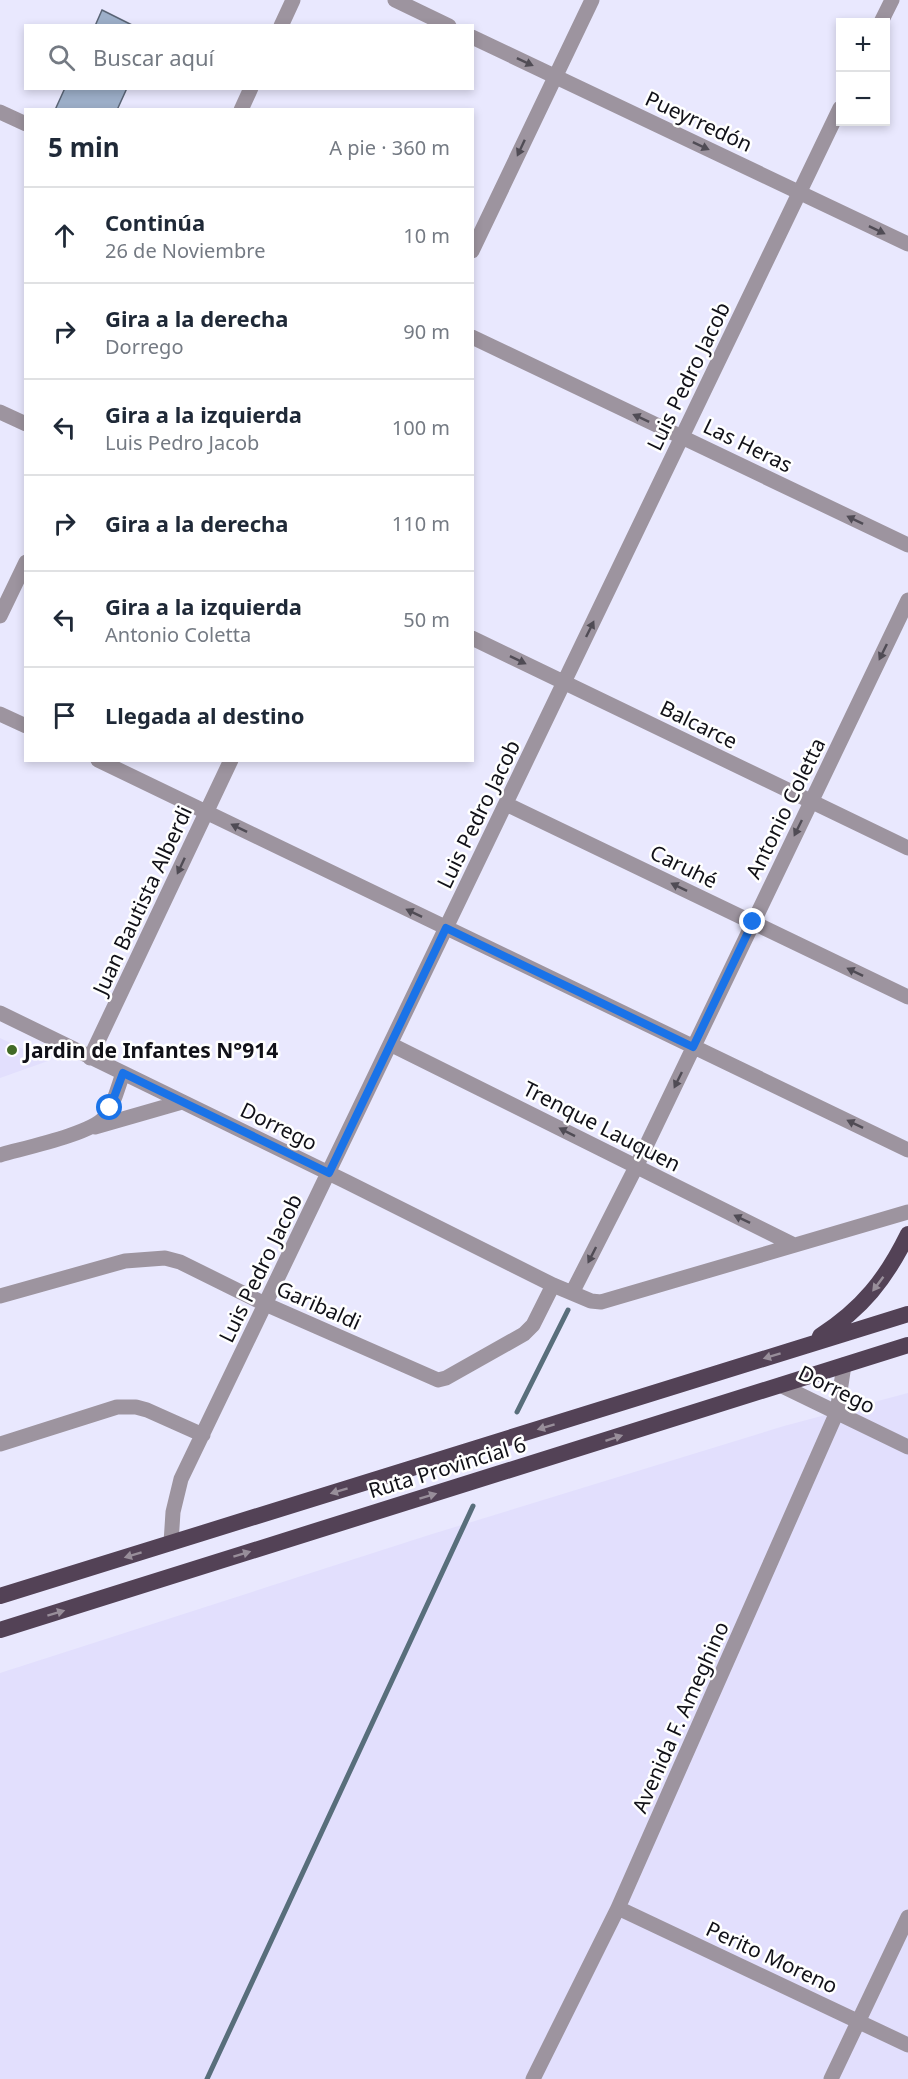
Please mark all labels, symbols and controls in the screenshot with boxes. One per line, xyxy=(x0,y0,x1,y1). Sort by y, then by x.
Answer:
map controls xyxy=(836,18,890,126)
button: + xyxy=(836,18,890,72)
search box xyxy=(24,24,474,90)
icon: search xyxy=(45,41,78,74)
text: Buscar aquí xyxy=(93,42,214,72)
one-way arrow xyxy=(517,57,534,66)
button: − xyxy=(836,72,890,126)
street label: Pueyrredón xyxy=(641,84,757,158)
text: 5 min xyxy=(48,129,120,165)
text: A pie · 360 m xyxy=(329,134,450,161)
one-way arrow xyxy=(517,139,527,157)
one-way arrow xyxy=(693,141,710,150)
text: Continúa xyxy=(105,207,205,237)
icon: ahead xyxy=(48,219,81,252)
text: 10 m xyxy=(403,222,450,249)
one-way arrow xyxy=(869,225,886,234)
text: 26 de Noviembre xyxy=(105,237,266,264)
street label: Luis Pedro Jacob xyxy=(640,297,736,455)
text: Gira a la derecha xyxy=(105,303,289,333)
icon: right xyxy=(48,315,81,348)
text: 90 m xyxy=(403,318,450,345)
text: Dorrego xyxy=(105,333,184,360)
text: Gira a la izquierda xyxy=(105,399,302,429)
icon: left xyxy=(48,411,81,444)
street label: Las Heras xyxy=(699,411,797,479)
one-way arrow xyxy=(633,413,650,422)
text: 100 m xyxy=(392,414,450,441)
text: Luis Pedro Jacob xyxy=(105,429,259,456)
icon: right xyxy=(48,507,81,540)
text: Gira a la derecha xyxy=(105,508,289,538)
text: 110 m xyxy=(392,510,450,537)
one-way arrow xyxy=(847,515,864,524)
text: Gira a la izquierda xyxy=(105,591,302,621)
icon: left xyxy=(48,603,81,636)
text: 50 m xyxy=(403,606,450,633)
text: Antonio Coletta xyxy=(105,621,251,648)
one-way arrow xyxy=(585,621,594,638)
one-way arrow xyxy=(878,644,887,661)
one-way arrow xyxy=(510,656,527,665)
street label: Balcarce xyxy=(656,693,742,755)
icon: arrive xyxy=(48,699,81,732)
text: Llegada al destino xyxy=(105,700,305,730)
street label: Antonio Coletta xyxy=(739,733,831,883)
street label: Luis Pedro Jacob xyxy=(430,735,526,893)
street label: Juan Bautista Alberdi xyxy=(85,801,198,1001)
one-way arrow xyxy=(794,820,803,837)
one-way arrow xyxy=(230,824,247,833)
street label: Caruhé xyxy=(646,838,722,894)
one-way arrow xyxy=(177,857,186,874)
one-way arrow xyxy=(671,883,688,892)
one-way arrow xyxy=(406,908,423,917)
route end xyxy=(739,908,765,934)
one-way arrow xyxy=(847,967,864,976)
place label: Jardin de Infantes N°914 xyxy=(22,1036,278,1064)
marker: Jardin de Infantes N°914 xyxy=(5,1043,19,1057)
one-way arrow xyxy=(673,1071,682,1088)
street label: Trenque Lauquen xyxy=(518,1074,686,1178)
route start xyxy=(96,1094,122,1120)
street label: Dorrego xyxy=(236,1095,322,1157)
one-way arrow xyxy=(847,1120,864,1129)
one-way arrow xyxy=(558,1128,576,1138)
street label: Luis Pedro Jacob xyxy=(212,1189,308,1347)
one-way arrow xyxy=(733,1215,750,1224)
one-way arrow xyxy=(587,1246,596,1263)
street label: Garibaldi xyxy=(272,1274,366,1336)
one-way arrow xyxy=(872,1276,884,1291)
one-way arrow xyxy=(763,1352,781,1361)
street label: Dorrego xyxy=(794,1358,880,1420)
one-way arrow xyxy=(537,1422,555,1432)
street label: Ruta Provincial 6 xyxy=(365,1430,529,1504)
one-way arrow xyxy=(605,1433,623,1442)
one-way arrow xyxy=(330,1487,348,1496)
one-way arrow xyxy=(419,1491,437,1500)
one-way arrow xyxy=(233,1549,251,1559)
one-way arrow xyxy=(124,1551,142,1560)
one-way arrow xyxy=(47,1608,65,1617)
street label: Avenida F. Ameghino xyxy=(625,1617,735,1817)
street label: Perito Moreno xyxy=(702,1914,842,2000)

